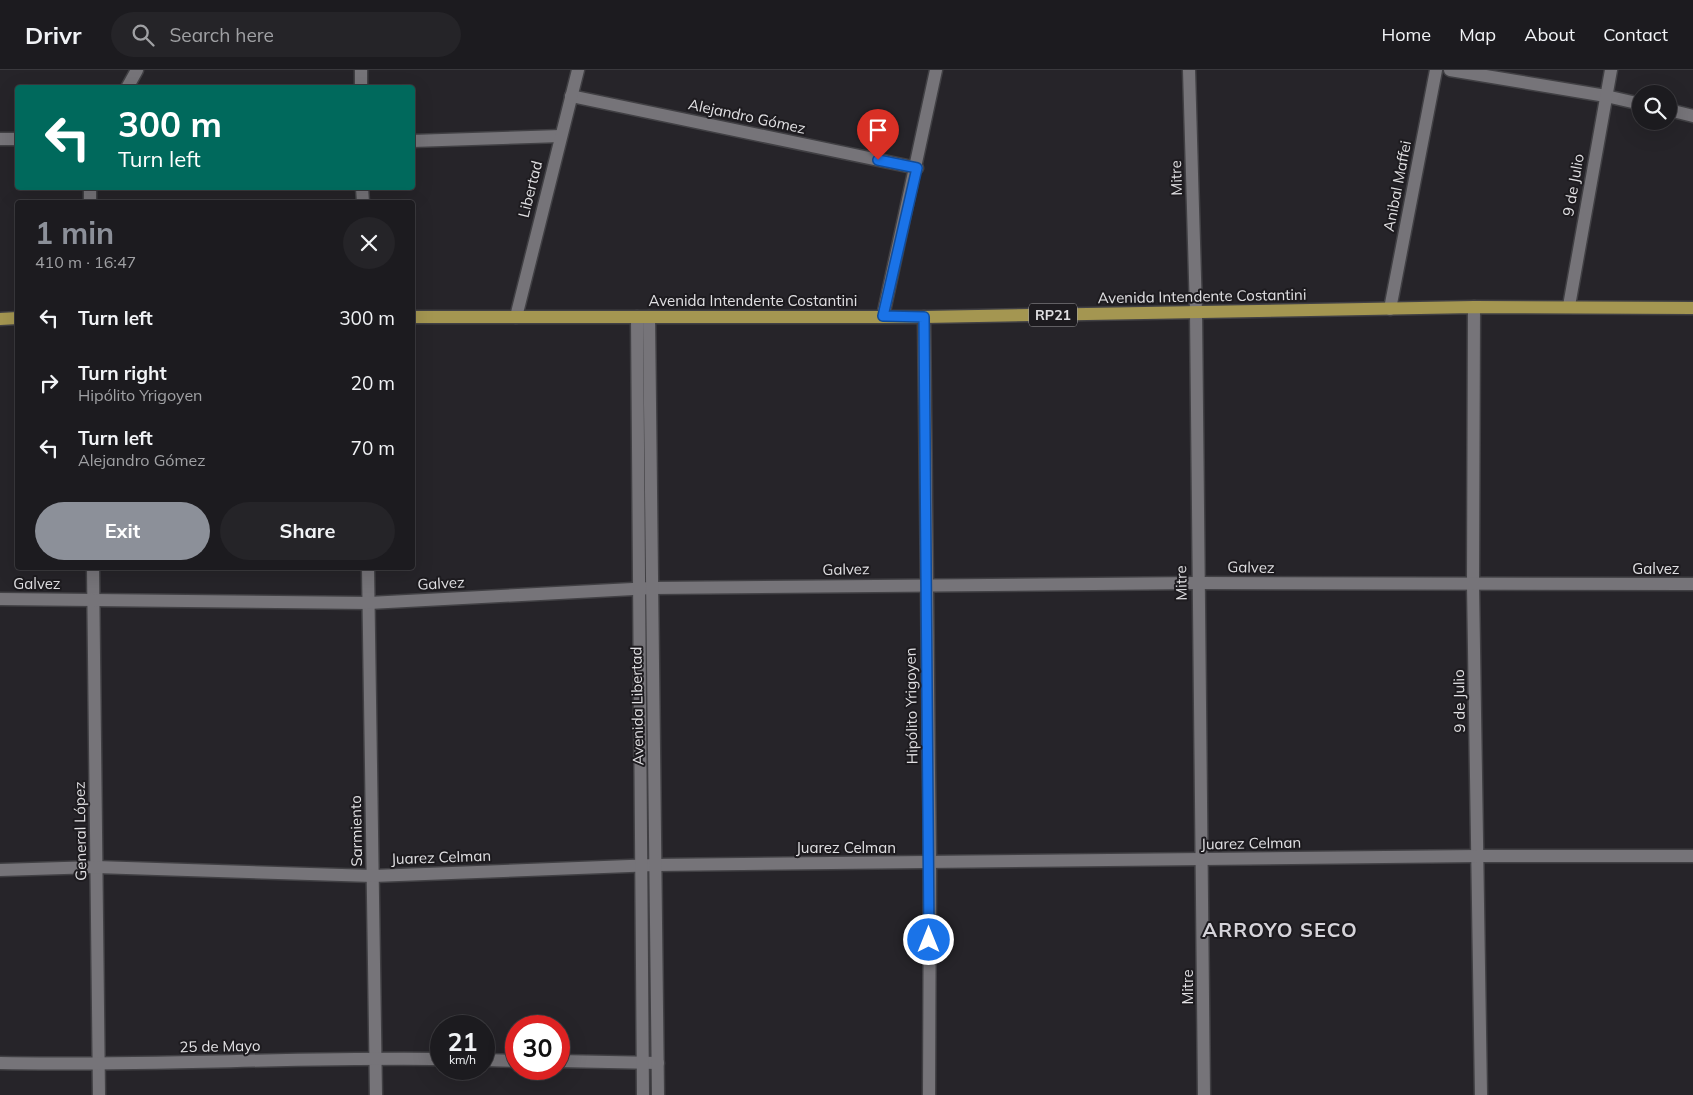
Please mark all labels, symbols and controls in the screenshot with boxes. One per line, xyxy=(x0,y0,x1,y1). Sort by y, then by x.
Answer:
search box xyxy=(111,12,461,57)
text: Drivr xyxy=(25,20,81,50)
icon: search xyxy=(129,21,157,49)
text: Search here xyxy=(169,23,274,47)
text: Home xyxy=(1381,23,1431,46)
text: Map xyxy=(1459,23,1496,46)
text: About xyxy=(1524,23,1575,46)
text: Contact xyxy=(1603,23,1668,46)
map controls xyxy=(1632,85,1677,130)
button: search xyxy=(1632,85,1677,130)
street label: Alejandro Gómez xyxy=(687,94,808,138)
text: 300 m xyxy=(118,102,222,146)
icon: left xyxy=(35,105,100,170)
pin xyxy=(857,109,899,160)
icon: arrive xyxy=(864,116,892,144)
street label: Anibal Maffei xyxy=(1379,139,1415,233)
text: Turn left xyxy=(118,145,201,173)
street label: 9 de Julio xyxy=(1558,152,1588,218)
street label: Libertad xyxy=(514,159,546,219)
street label: Mitre xyxy=(1166,160,1186,196)
text: 1 min xyxy=(35,214,114,252)
button: close xyxy=(343,217,395,269)
text: 410 m · 16:47 xyxy=(35,252,136,272)
street label: Avenida Intendente Costantini xyxy=(1097,285,1307,307)
street label: Avenida Intendente Costantini xyxy=(649,291,857,310)
icon: left xyxy=(35,304,63,332)
road number: RP21 xyxy=(1029,304,1077,326)
text: Turn left xyxy=(78,306,153,330)
text: 300 m xyxy=(339,306,395,330)
text: Turn right xyxy=(78,361,167,385)
icon: right xyxy=(35,369,63,397)
text: 20 m xyxy=(351,371,395,395)
text: Hipólito Yrigoyen xyxy=(78,385,202,405)
text: Turn left xyxy=(78,426,153,450)
icon: left xyxy=(35,434,63,462)
text: 70 m xyxy=(351,436,395,460)
text: Alejandro Gómez xyxy=(78,450,206,470)
button: Exit xyxy=(35,502,210,560)
button: Share xyxy=(220,502,395,560)
street label: Galvez xyxy=(1227,557,1275,577)
street label: Galvez xyxy=(822,559,870,579)
street label: Galvez xyxy=(1632,559,1680,578)
street label: Mitre xyxy=(1171,565,1191,601)
street label: Galvez xyxy=(417,572,465,594)
street label: Galvez xyxy=(13,574,61,593)
street label: Avenida Libertad xyxy=(626,646,648,766)
street label: Hipólito Yrigoyen xyxy=(900,647,922,765)
street label: 9 de Julio xyxy=(1449,669,1469,733)
street label: General López xyxy=(70,781,90,881)
street label: Sarmiento xyxy=(346,795,366,867)
street label: Juarez Celman xyxy=(1201,833,1301,853)
street label: Juarez Celman xyxy=(796,838,896,857)
street label: Juarez Celman xyxy=(391,846,491,868)
position arrow xyxy=(902,913,954,965)
district label: ARROYO SECO xyxy=(1202,917,1358,942)
street label: Mitre xyxy=(1178,969,1197,1005)
speed limit sign: 30 xyxy=(505,1015,570,1080)
text: 21 xyxy=(447,1026,478,1057)
street label: 25 de Mayo xyxy=(179,1036,261,1056)
text: km/h xyxy=(449,1052,476,1067)

